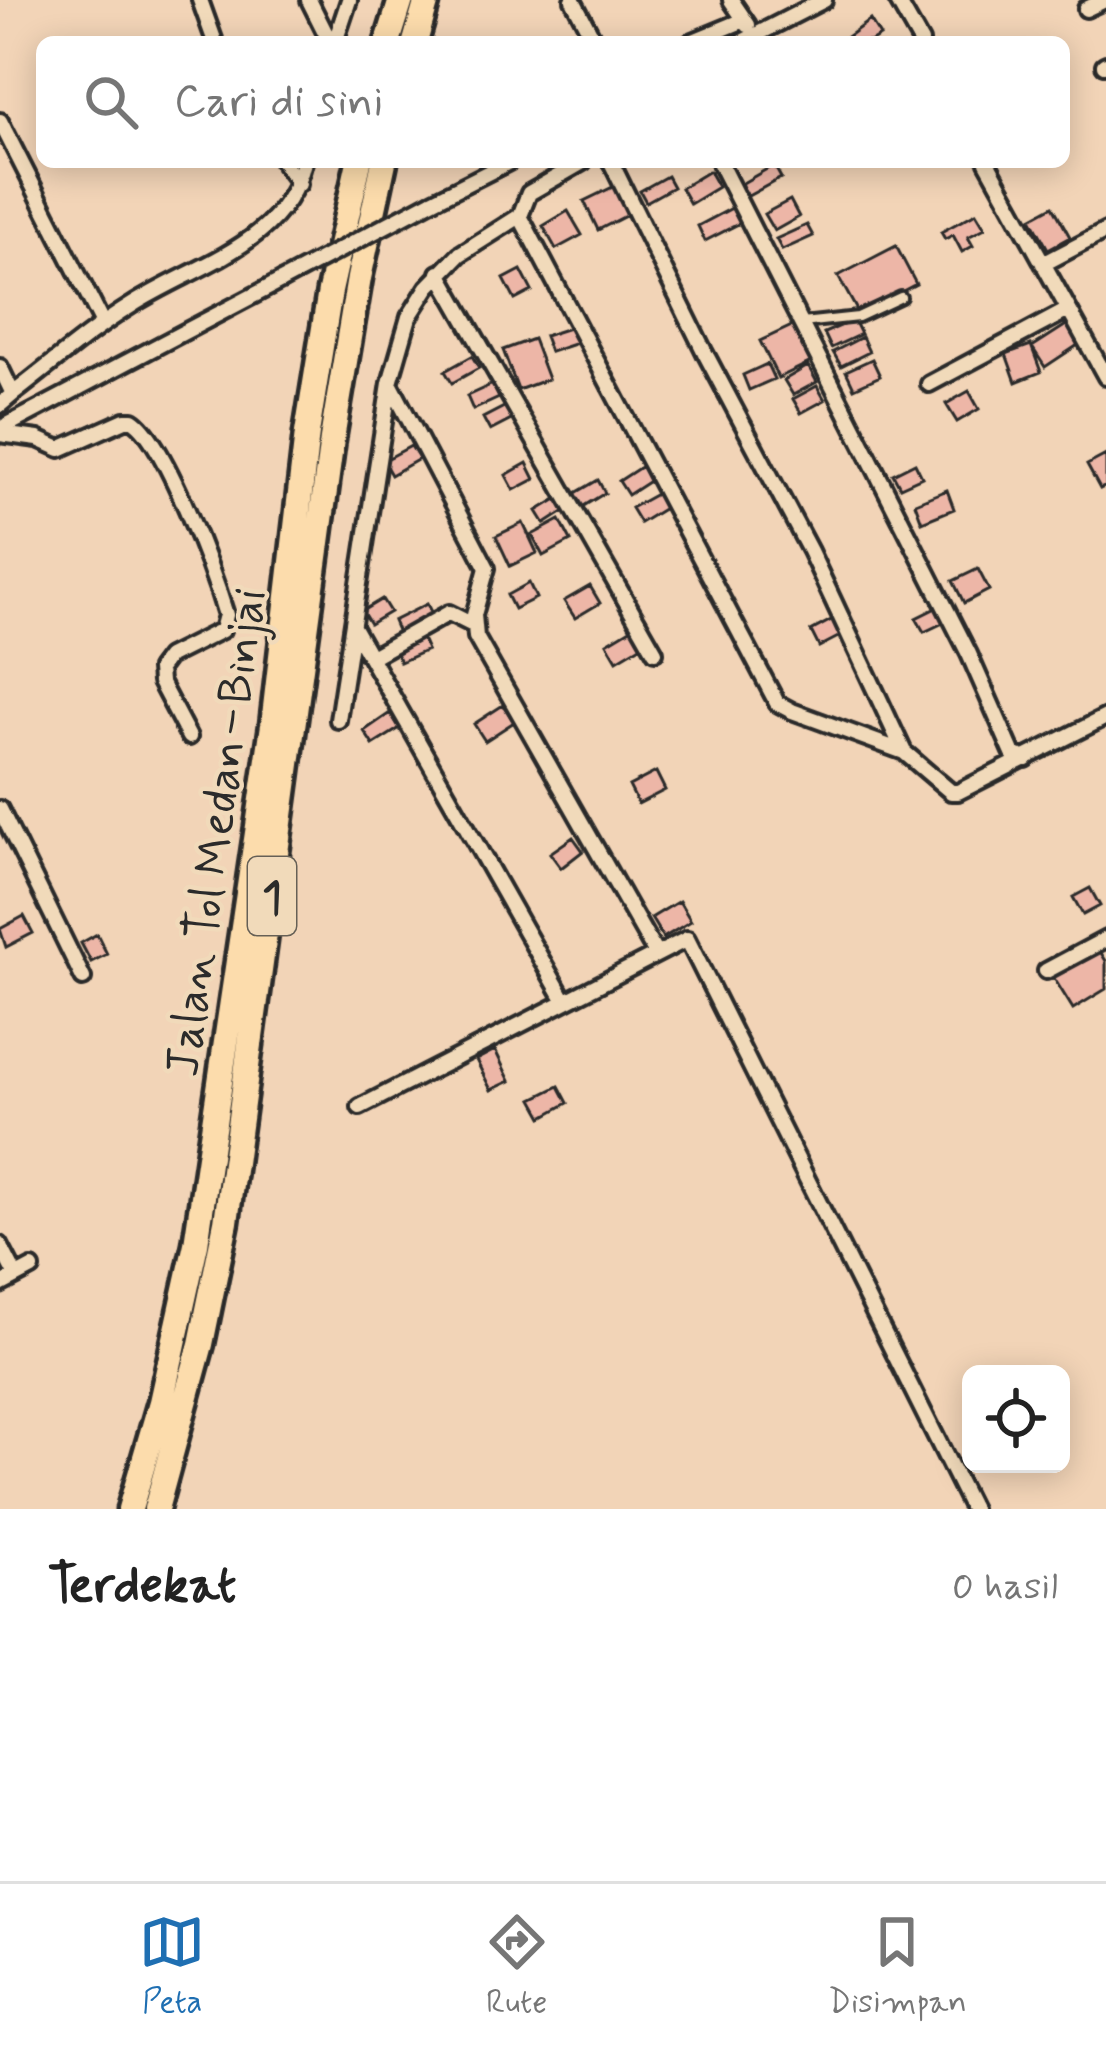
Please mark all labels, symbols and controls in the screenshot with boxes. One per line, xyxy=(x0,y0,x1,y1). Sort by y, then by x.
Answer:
search box xyxy=(36,36,1070,168)
icon: search xyxy=(78,69,144,135)
text: Cari di sini xyxy=(174,73,383,132)
street label: Jalan Tol Medan–Binjai xyxy=(152,584,283,1080)
road number: 1 xyxy=(248,857,296,935)
map controls xyxy=(962,1365,1070,1473)
button: locate xyxy=(962,1365,1070,1473)
text: Terdekat xyxy=(48,1554,236,1620)
text: 0 hasil xyxy=(952,1562,1058,1613)
tab: Peta xyxy=(139,1909,205,2025)
tab: Rute xyxy=(484,1909,550,2025)
tab: Disimpan xyxy=(828,1909,967,2025)

